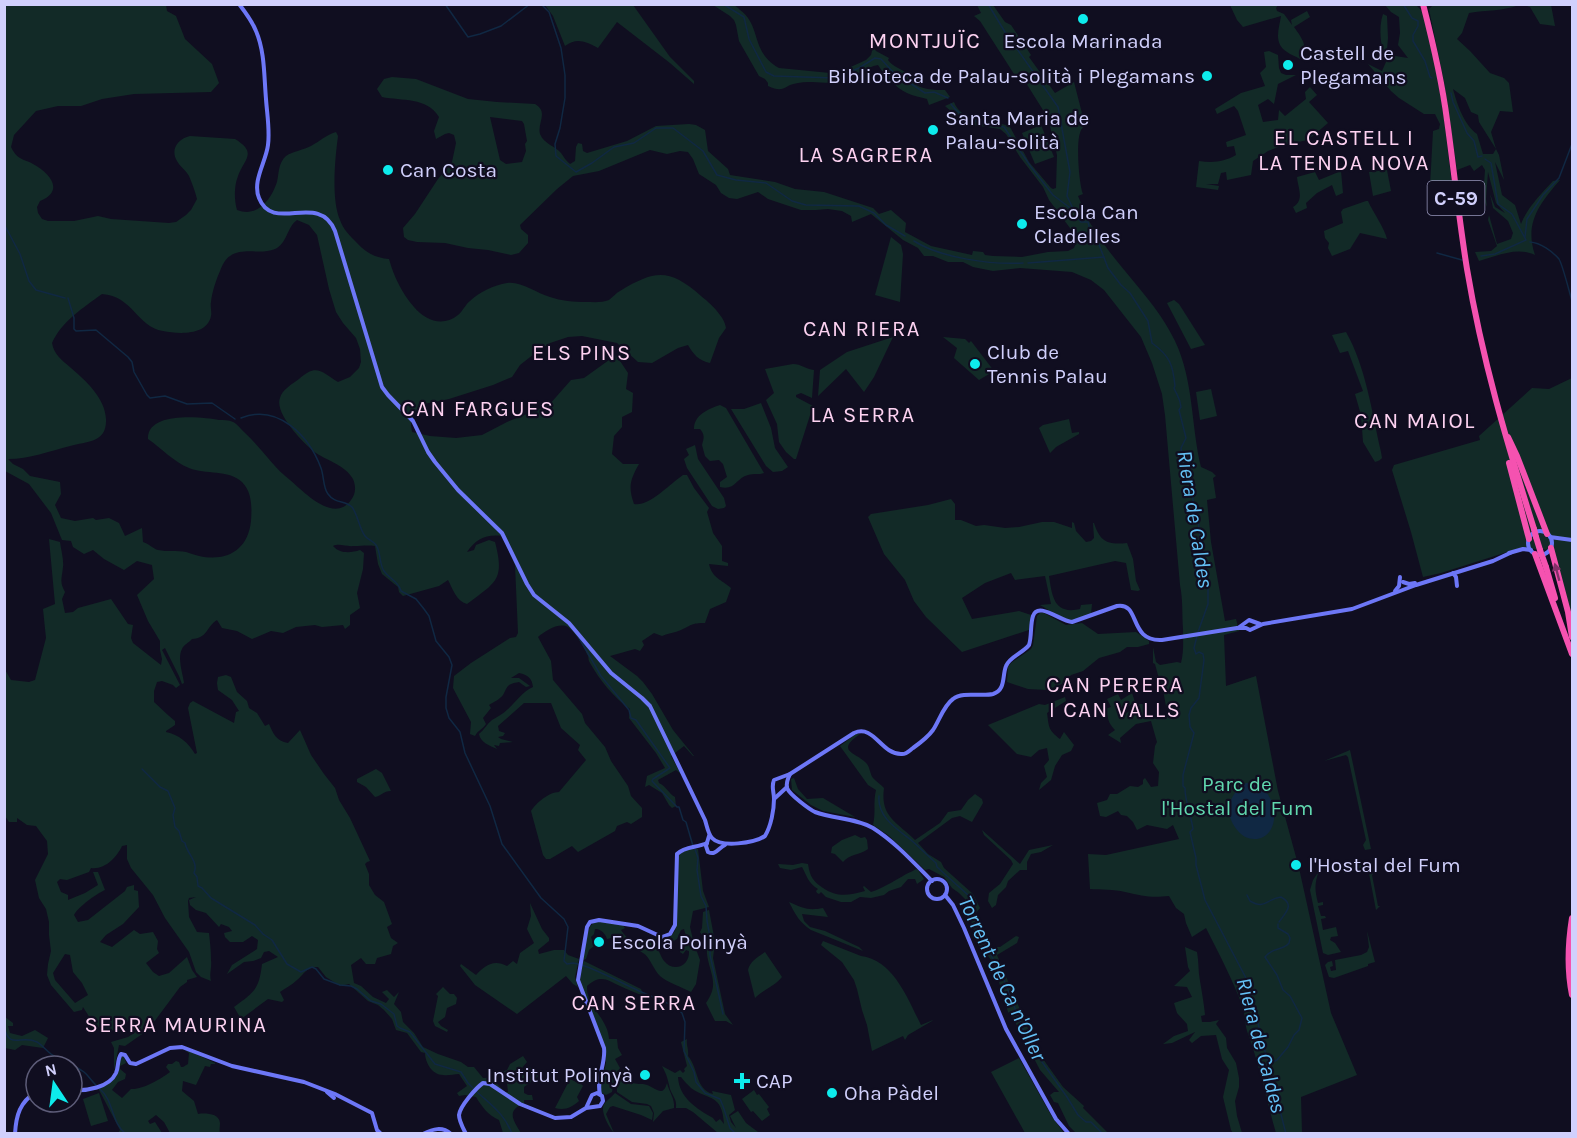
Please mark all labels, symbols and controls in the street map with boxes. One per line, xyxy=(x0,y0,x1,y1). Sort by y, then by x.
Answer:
marker: Escola Marinada xyxy=(1076,12,1090,26)
district label: MONTJUÏC xyxy=(869,28,981,54)
place label: Escola Marinada xyxy=(1003,29,1163,53)
place label: Castell de Plegamans xyxy=(1300,41,1407,89)
marker: Castell de Plegamans xyxy=(1281,58,1295,72)
place label: Biblioteca de Palau-solità i Plegamans xyxy=(828,64,1195,88)
marker: Biblioteca de Palau-solità i Plegamans xyxy=(1200,69,1214,83)
place label: Santa Maria de Palau-solità xyxy=(945,106,1089,154)
marker: Santa Maria de Palau-solità xyxy=(926,123,940,137)
district label: EL CASTELL I LA TENDA NOVA xyxy=(1258,125,1430,176)
district label: LA SAGRERA xyxy=(798,142,934,168)
place label: Can Costa xyxy=(400,158,497,182)
marker: Can Costa xyxy=(381,163,395,177)
road number: C-59 xyxy=(1428,181,1484,215)
place label: Escola Can Cladelles xyxy=(1034,200,1139,248)
marker: Escola Can Cladelles xyxy=(1015,217,1029,231)
district label: CAN RIERA xyxy=(803,316,921,342)
district label: ELS PINS xyxy=(532,340,632,366)
place label: Club de Tennis Palau xyxy=(987,340,1108,388)
marker: Club de Tennis Palau xyxy=(968,357,982,371)
district label: CAN FARGUES xyxy=(401,396,555,422)
district label: LA SERRA xyxy=(810,402,916,428)
district label: CAN MAIOL xyxy=(1354,408,1476,434)
water label: Riera de Caldes xyxy=(1171,448,1219,590)
one-way arrow xyxy=(1552,563,1561,581)
district label: CAN PERERA I CAN VALLS xyxy=(1046,672,1184,723)
park label: Parc de l'Hostal del Fum xyxy=(1161,772,1313,820)
place label: l'Hostal del Fum xyxy=(1308,853,1461,877)
marker: l'Hostal del Fum xyxy=(1289,858,1303,872)
water label: Torrent de Ca n'Oller xyxy=(952,892,1052,1067)
place label: Escola Polinyà xyxy=(611,930,748,954)
marker: Escola Polinyà xyxy=(592,935,606,949)
water label: Riera de Caldes xyxy=(1230,975,1292,1116)
district label: CAN SERRA xyxy=(571,990,697,1016)
district label: SERRA MAURINA xyxy=(85,1012,267,1038)
north arrow xyxy=(24,1054,84,1114)
text: N xyxy=(43,1059,58,1080)
place label: Institut Polinyà xyxy=(487,1063,633,1087)
marker: Institut Polinyà xyxy=(638,1068,652,1082)
place label: CAP xyxy=(756,1069,793,1093)
marker: CAP xyxy=(733,1072,751,1090)
place label: Oha Pàdel xyxy=(844,1081,939,1105)
marker: Oha Pàdel xyxy=(825,1086,839,1100)

